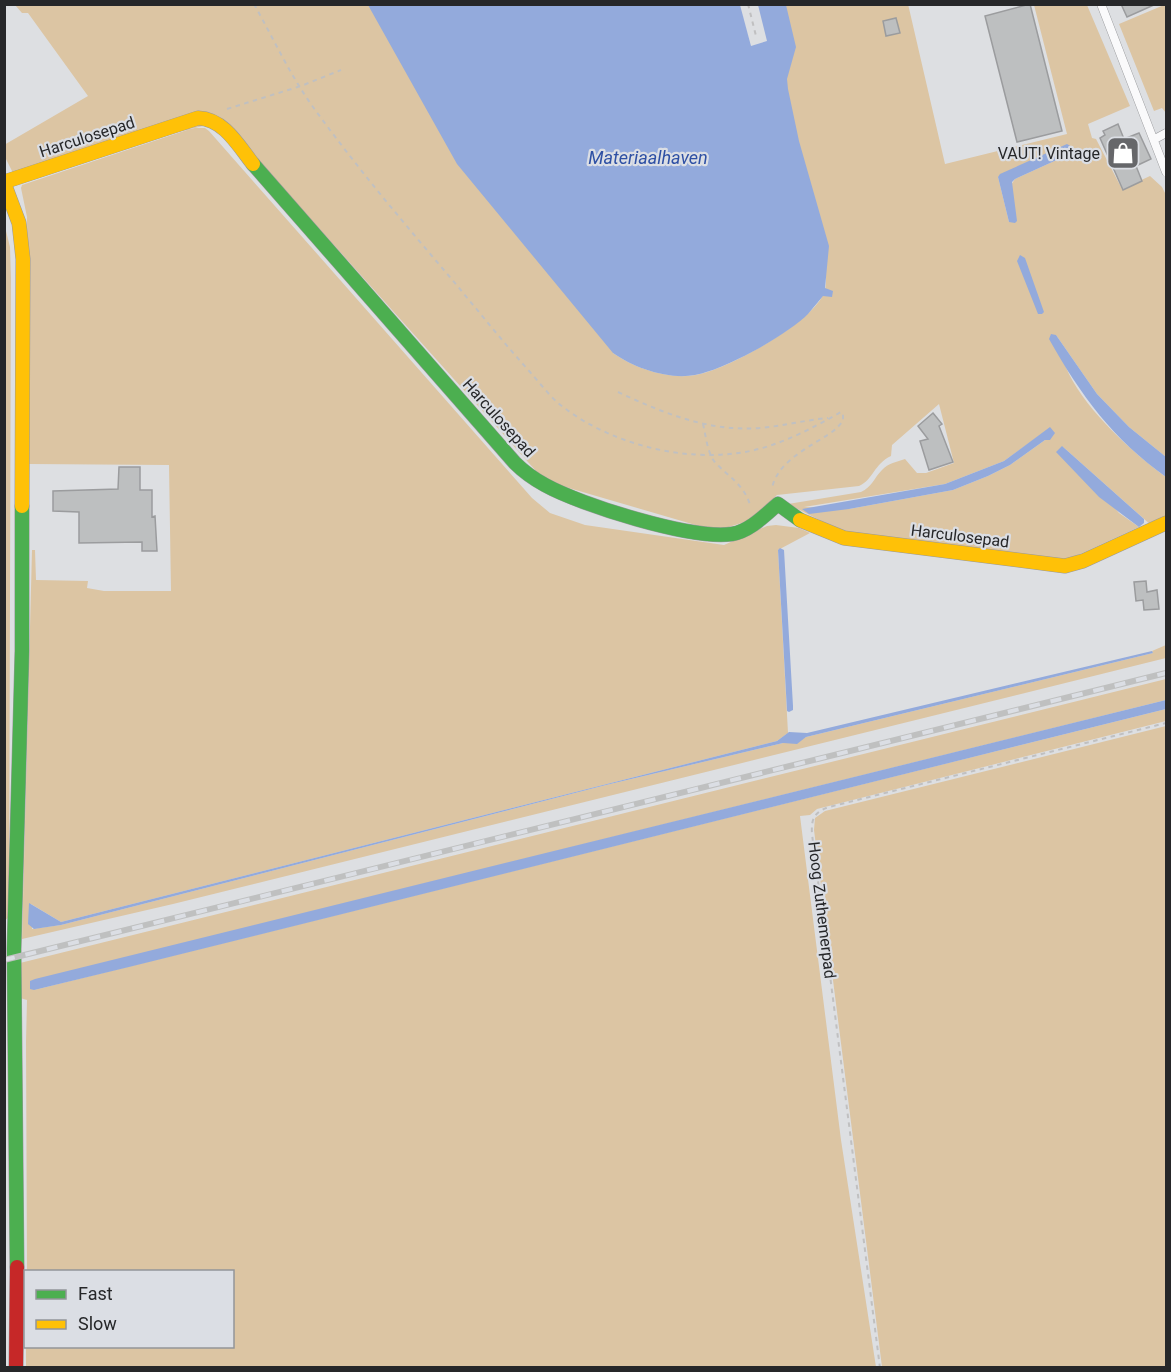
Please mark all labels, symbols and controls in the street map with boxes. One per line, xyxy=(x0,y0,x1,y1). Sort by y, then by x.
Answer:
street label: Harculosepad xyxy=(37,113,137,161)
shop icon: VAUT! Vintage xyxy=(1105,135,1141,171)
place label: VAUT! Vintage xyxy=(998,144,1100,163)
water label: Materiaalhaven xyxy=(588,147,708,168)
street label: Harculosepad xyxy=(459,375,539,461)
street label: Harculosepad xyxy=(910,521,1010,551)
street label: Hoog Zuthemerpad xyxy=(804,840,840,980)
legend xyxy=(24,1270,234,1348)
text: Fast xyxy=(78,1283,113,1304)
text: Slow xyxy=(78,1313,117,1334)

